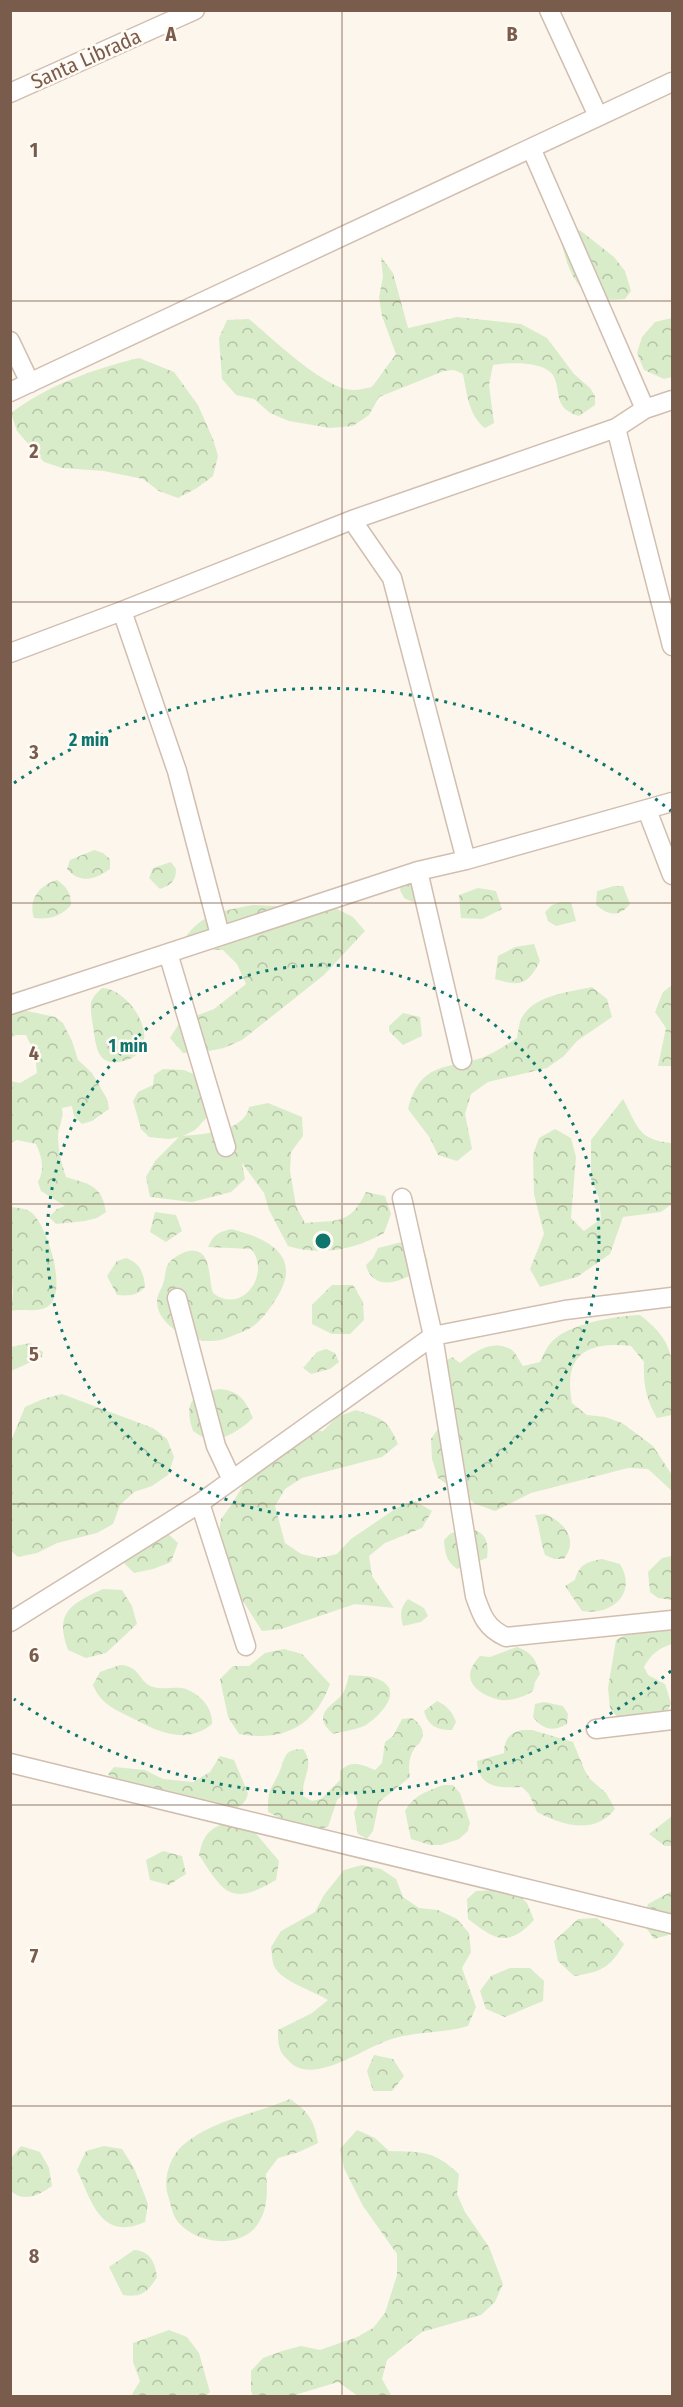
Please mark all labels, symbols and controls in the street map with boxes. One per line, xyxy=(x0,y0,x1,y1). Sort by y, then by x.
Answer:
text: A xyxy=(165,22,178,46)
text: B xyxy=(506,22,518,46)
street label: Santa Librada xyxy=(27,23,145,95)
text: 1 xyxy=(30,138,38,162)
text: 2 xyxy=(28,439,39,463)
text: 2 min xyxy=(68,729,109,751)
text: 3 xyxy=(28,740,39,764)
text: 1 min xyxy=(108,1035,148,1057)
text: 4 xyxy=(29,1041,39,1065)
centre of rings xyxy=(313,1231,333,1251)
text: 5 xyxy=(29,1342,39,1366)
text: 6 xyxy=(29,1643,39,1667)
text: 7 xyxy=(30,1944,39,1968)
text: 8 xyxy=(29,2244,40,2268)

